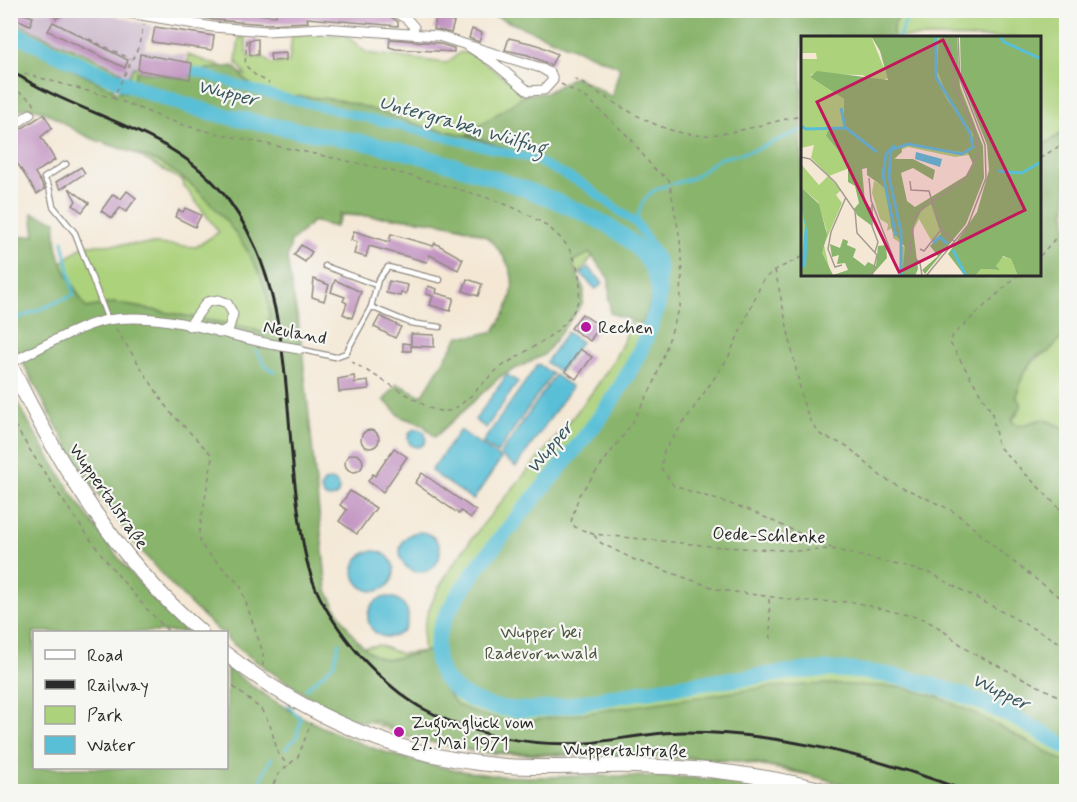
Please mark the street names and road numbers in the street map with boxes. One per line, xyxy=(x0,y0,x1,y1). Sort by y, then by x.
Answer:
street label: Neuland xyxy=(261,315,329,351)
street label: Wuppertalstraße xyxy=(63,439,154,554)
street label: Oede-Schlenke xyxy=(712,522,826,550)
street label: Wuppertalstraße xyxy=(563,738,687,764)

